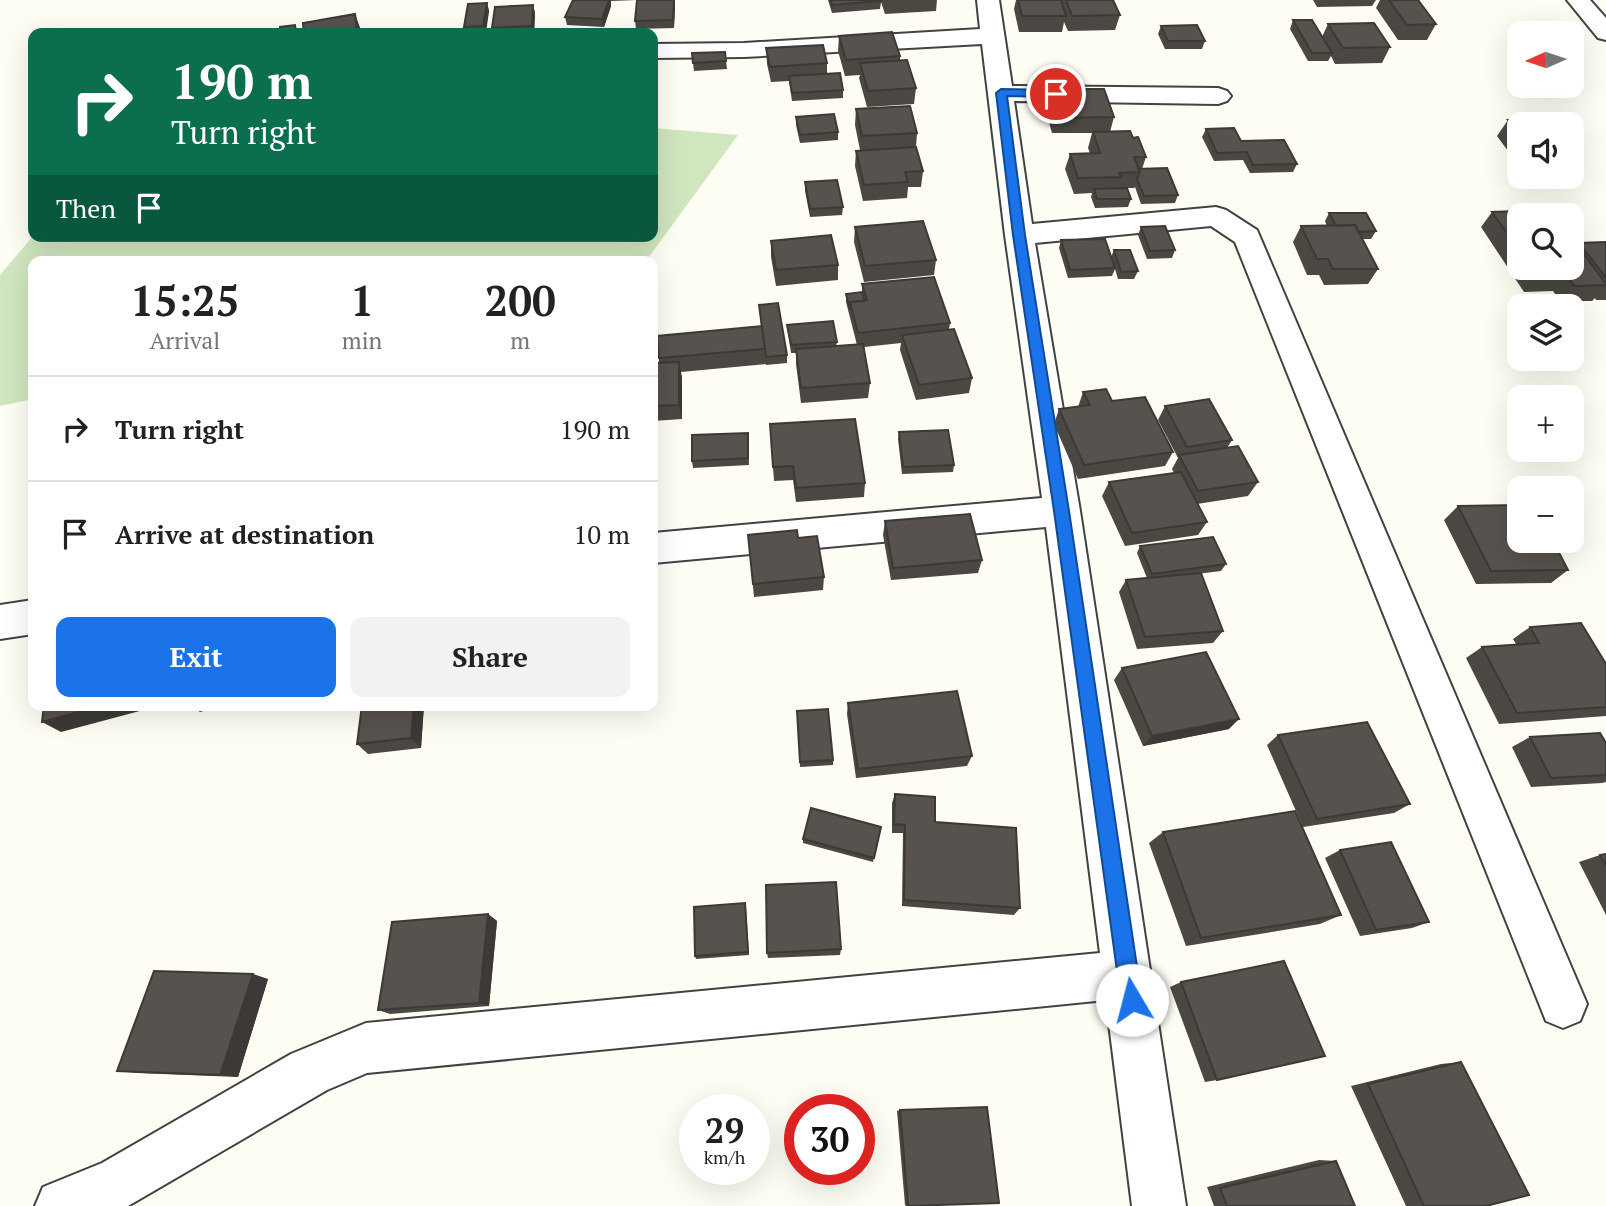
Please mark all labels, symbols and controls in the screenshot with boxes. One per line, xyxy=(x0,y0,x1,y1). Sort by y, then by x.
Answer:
north arrow xyxy=(1507,21,1584,98)
map controls xyxy=(1507,21,1584,553)
text: 190 m xyxy=(171,48,313,113)
icon: right xyxy=(56,56,147,147)
pin xyxy=(1026,64,1086,124)
icon: arrive xyxy=(1037,75,1075,113)
text: Turn right xyxy=(171,111,317,153)
button: sound xyxy=(1507,112,1584,189)
icon: arrive xyxy=(130,189,168,227)
text: Then xyxy=(56,191,116,225)
button: search xyxy=(1507,203,1584,280)
text: 15:25 xyxy=(130,272,240,328)
text: 1 xyxy=(350,272,374,328)
text: 200 xyxy=(485,272,556,328)
button: layers xyxy=(1507,294,1584,371)
text: Arrival xyxy=(150,325,220,356)
text: min xyxy=(342,325,382,356)
text: m xyxy=(510,325,530,356)
button: + xyxy=(1507,385,1584,462)
icon: right xyxy=(56,410,94,448)
text: Turn right xyxy=(115,412,244,446)
text: 190 m xyxy=(560,412,630,446)
button: − xyxy=(1507,476,1584,553)
icon: arrive xyxy=(56,515,94,553)
text: Arrive at destination xyxy=(115,517,374,551)
text: 10 m xyxy=(574,517,630,551)
button: Exit xyxy=(56,617,336,697)
button: Share xyxy=(350,617,630,697)
position arrow xyxy=(1095,963,1169,1037)
speed limit sign: 30 xyxy=(784,1094,875,1185)
text: 29 xyxy=(705,1107,744,1153)
text: km/h xyxy=(704,1145,745,1169)

